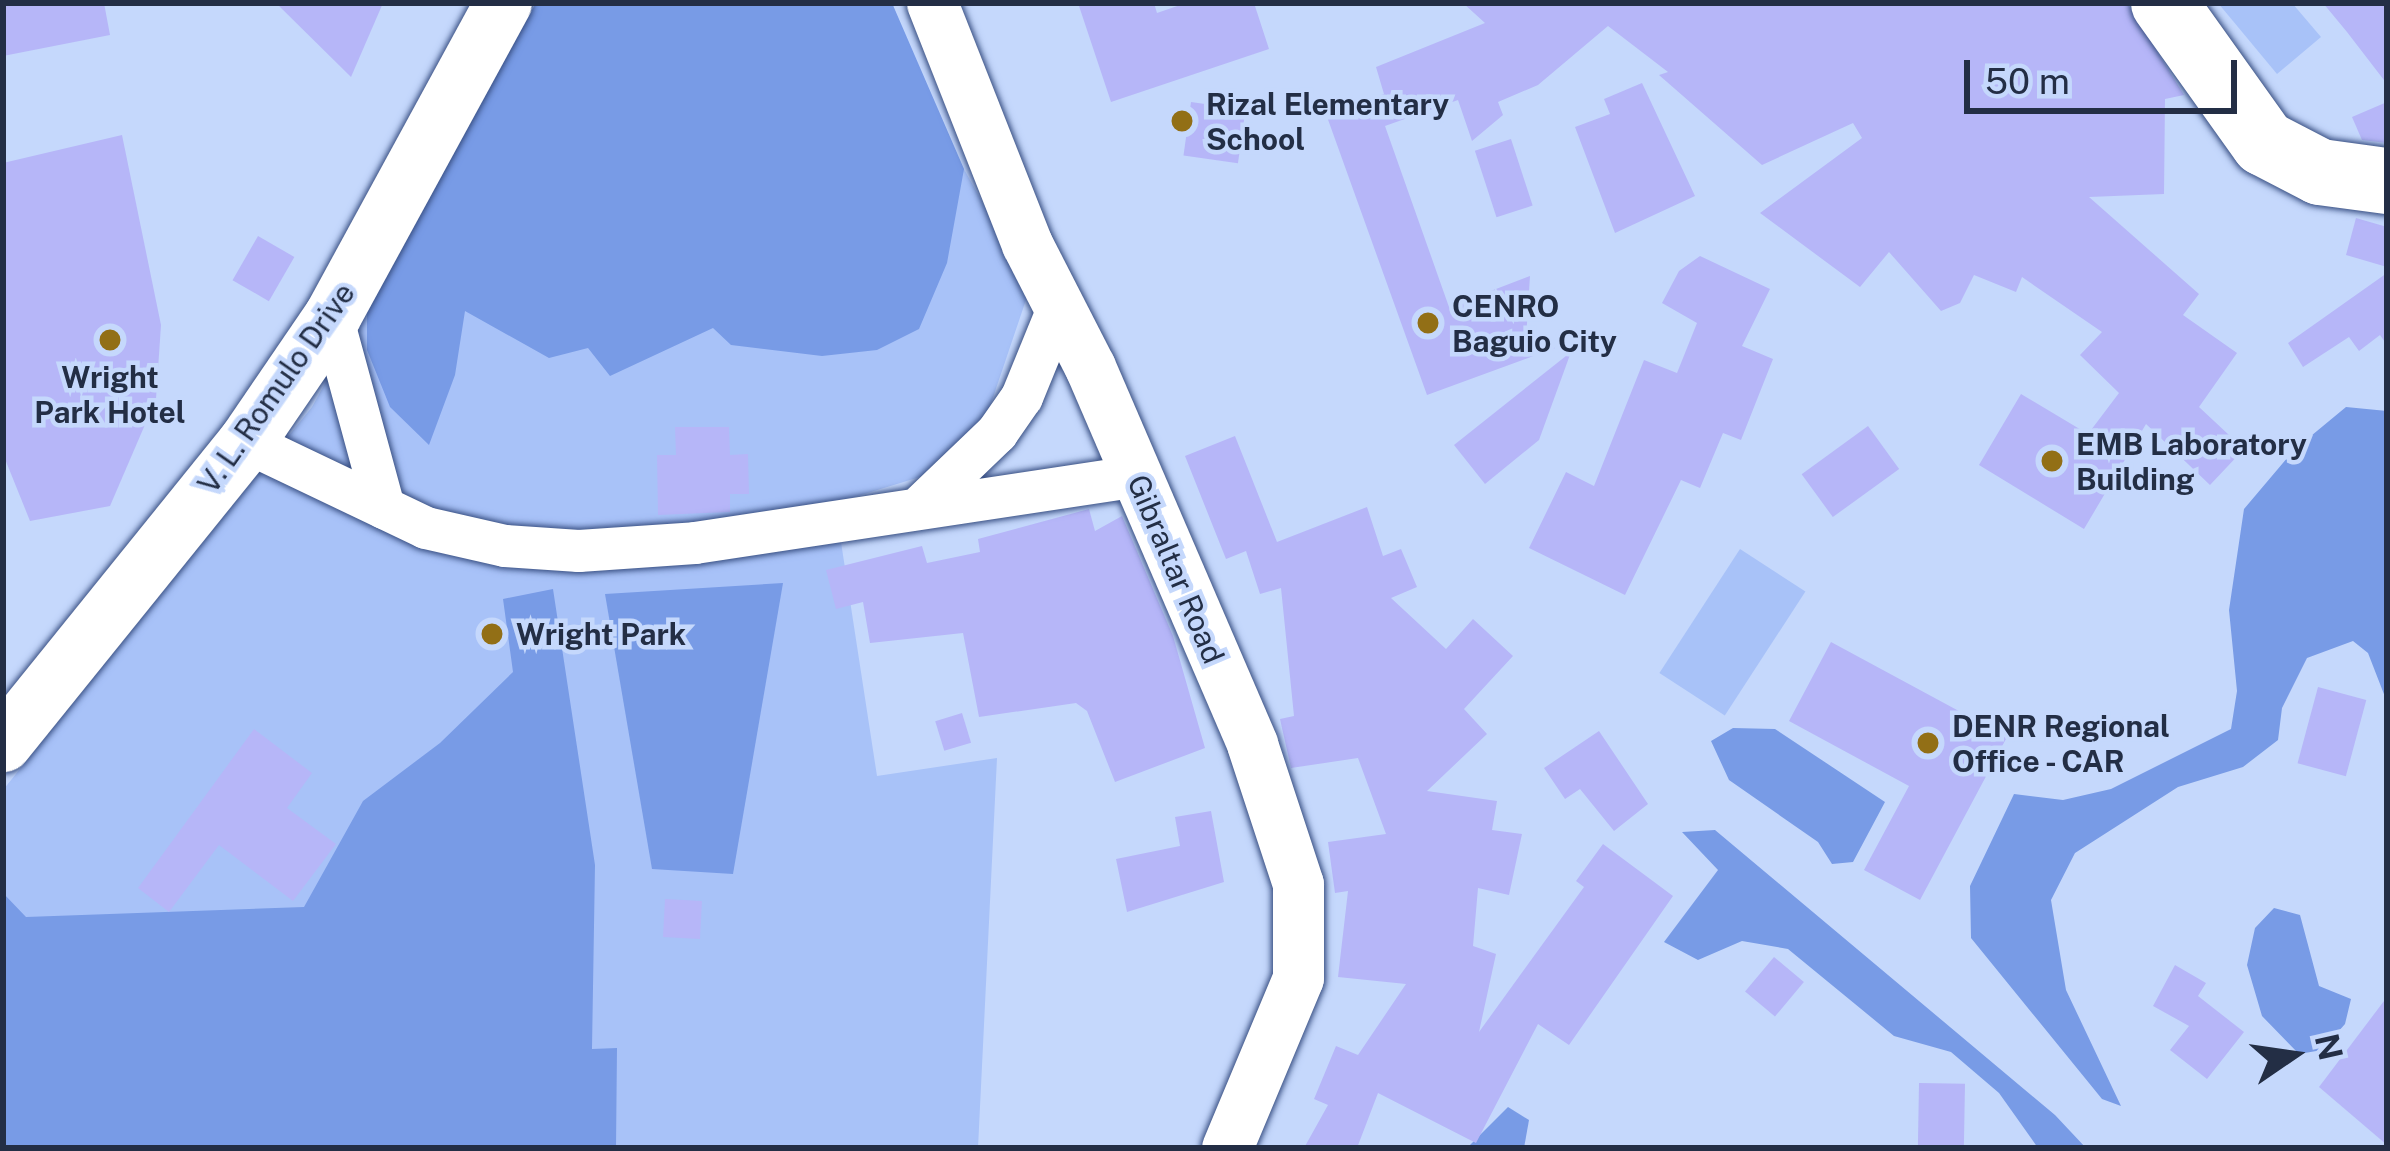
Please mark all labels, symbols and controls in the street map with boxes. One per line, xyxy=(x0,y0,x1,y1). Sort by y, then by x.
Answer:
scale bar xyxy=(1970,36,2243,110)
text: 50 m xyxy=(1985,60,2070,102)
place label: Rizal Elementary School xyxy=(1206,86,1449,156)
marker: Rizal Elementary School xyxy=(1169,108,1195,134)
street label: V. L. Romulo Drive xyxy=(190,276,362,500)
place label: CENRO Baguio City xyxy=(1452,288,1617,358)
marker: CENRO Baguio City xyxy=(1415,310,1441,336)
marker: Wright Park Hotel xyxy=(97,327,123,353)
place label: Wright Park Hotel xyxy=(34,359,186,430)
place label: EMB Laboratory Building xyxy=(2076,426,2307,496)
marker: EMB Laboratory Building xyxy=(2039,448,2065,474)
street label: Gibraltar Road xyxy=(1120,469,1232,669)
place label: Wright Park xyxy=(516,616,686,652)
marker: Wright Park xyxy=(479,621,505,647)
place label: DENR Regional Office - CAR xyxy=(1952,708,2170,778)
marker: DENR Regional Office - CAR xyxy=(1915,730,1941,756)
north arrow xyxy=(2234,995,2354,1115)
text: N xyxy=(2308,1030,2350,1064)

